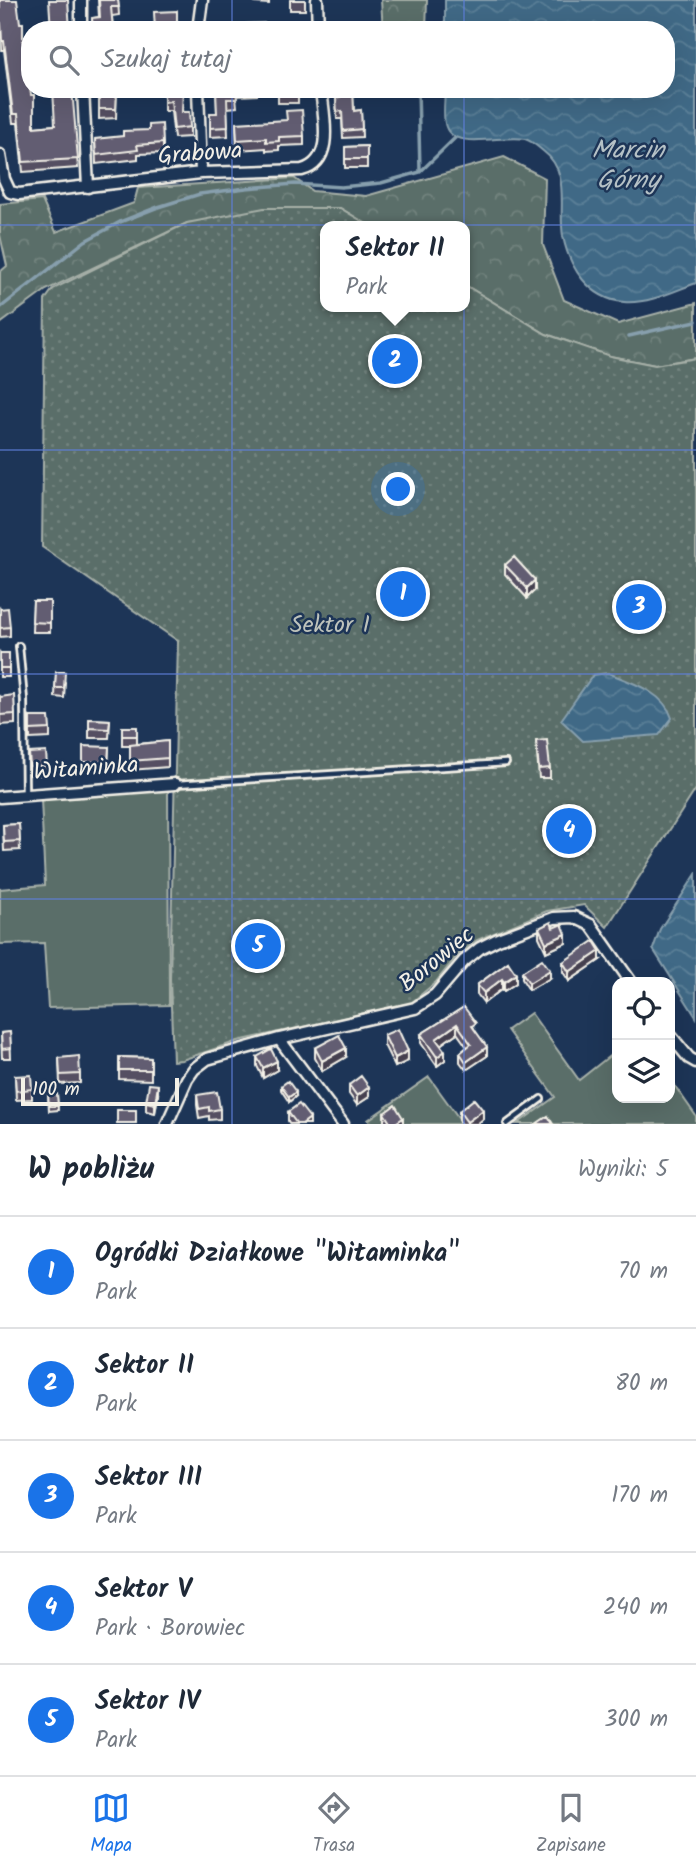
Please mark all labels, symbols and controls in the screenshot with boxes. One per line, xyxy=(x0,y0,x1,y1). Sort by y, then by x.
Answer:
search box xyxy=(21,21,675,98)
text: Szukaj tutaj xyxy=(101,39,232,81)
icon: search xyxy=(45,41,83,79)
water label: Marcin Górny xyxy=(592,130,667,202)
street label: Grabowa xyxy=(156,132,244,176)
popup xyxy=(320,221,470,312)
text: Sektor II xyxy=(346,228,444,270)
text: Park xyxy=(346,270,387,306)
pin: 2 xyxy=(372,335,418,387)
your location xyxy=(381,472,415,506)
pin: 1 xyxy=(380,568,426,620)
pin: 3 xyxy=(616,581,662,633)
park label: Sektor I xyxy=(290,606,370,645)
street label: Witaminka xyxy=(32,746,140,792)
pin: 4 xyxy=(546,805,592,857)
street label: Borowiec xyxy=(390,917,484,1003)
pin: 5 xyxy=(235,920,281,972)
map controls xyxy=(612,977,675,1103)
button: locate xyxy=(612,977,675,1040)
button: layers xyxy=(612,1040,675,1103)
scale bar xyxy=(21,1075,178,1107)
text: 100 m xyxy=(32,1075,80,1105)
text: W pobliżu xyxy=(28,1146,154,1194)
text: Wyniki: 5 xyxy=(578,1152,668,1188)
text: Ogródki Działkowe "Witaminka" xyxy=(95,1233,460,1275)
text: 1 xyxy=(48,1254,54,1290)
text: 70 m xyxy=(618,1254,668,1290)
text: Park xyxy=(95,1275,137,1311)
text: Sektor II xyxy=(95,1345,194,1387)
text: 2 xyxy=(44,1366,58,1402)
text: 80 m xyxy=(615,1366,668,1402)
text: Park xyxy=(95,1387,137,1423)
text: Sektor III xyxy=(95,1457,202,1499)
text: 3 xyxy=(45,1478,57,1514)
text: 170 m xyxy=(611,1478,668,1514)
text: Park xyxy=(95,1499,137,1535)
text: Sektor V xyxy=(95,1569,192,1611)
text: 4 xyxy=(45,1590,57,1626)
text: 240 m xyxy=(603,1590,668,1626)
text: Park · Borowiec xyxy=(95,1611,245,1647)
text: Sektor IV xyxy=(95,1681,200,1723)
text: 5 xyxy=(45,1702,57,1738)
text: 300 m xyxy=(604,1702,668,1738)
text: Park xyxy=(95,1723,137,1759)
tab: Mapa xyxy=(90,1789,132,1861)
tab: Trasa xyxy=(313,1789,355,1861)
tab: Zapisane xyxy=(536,1789,606,1861)

